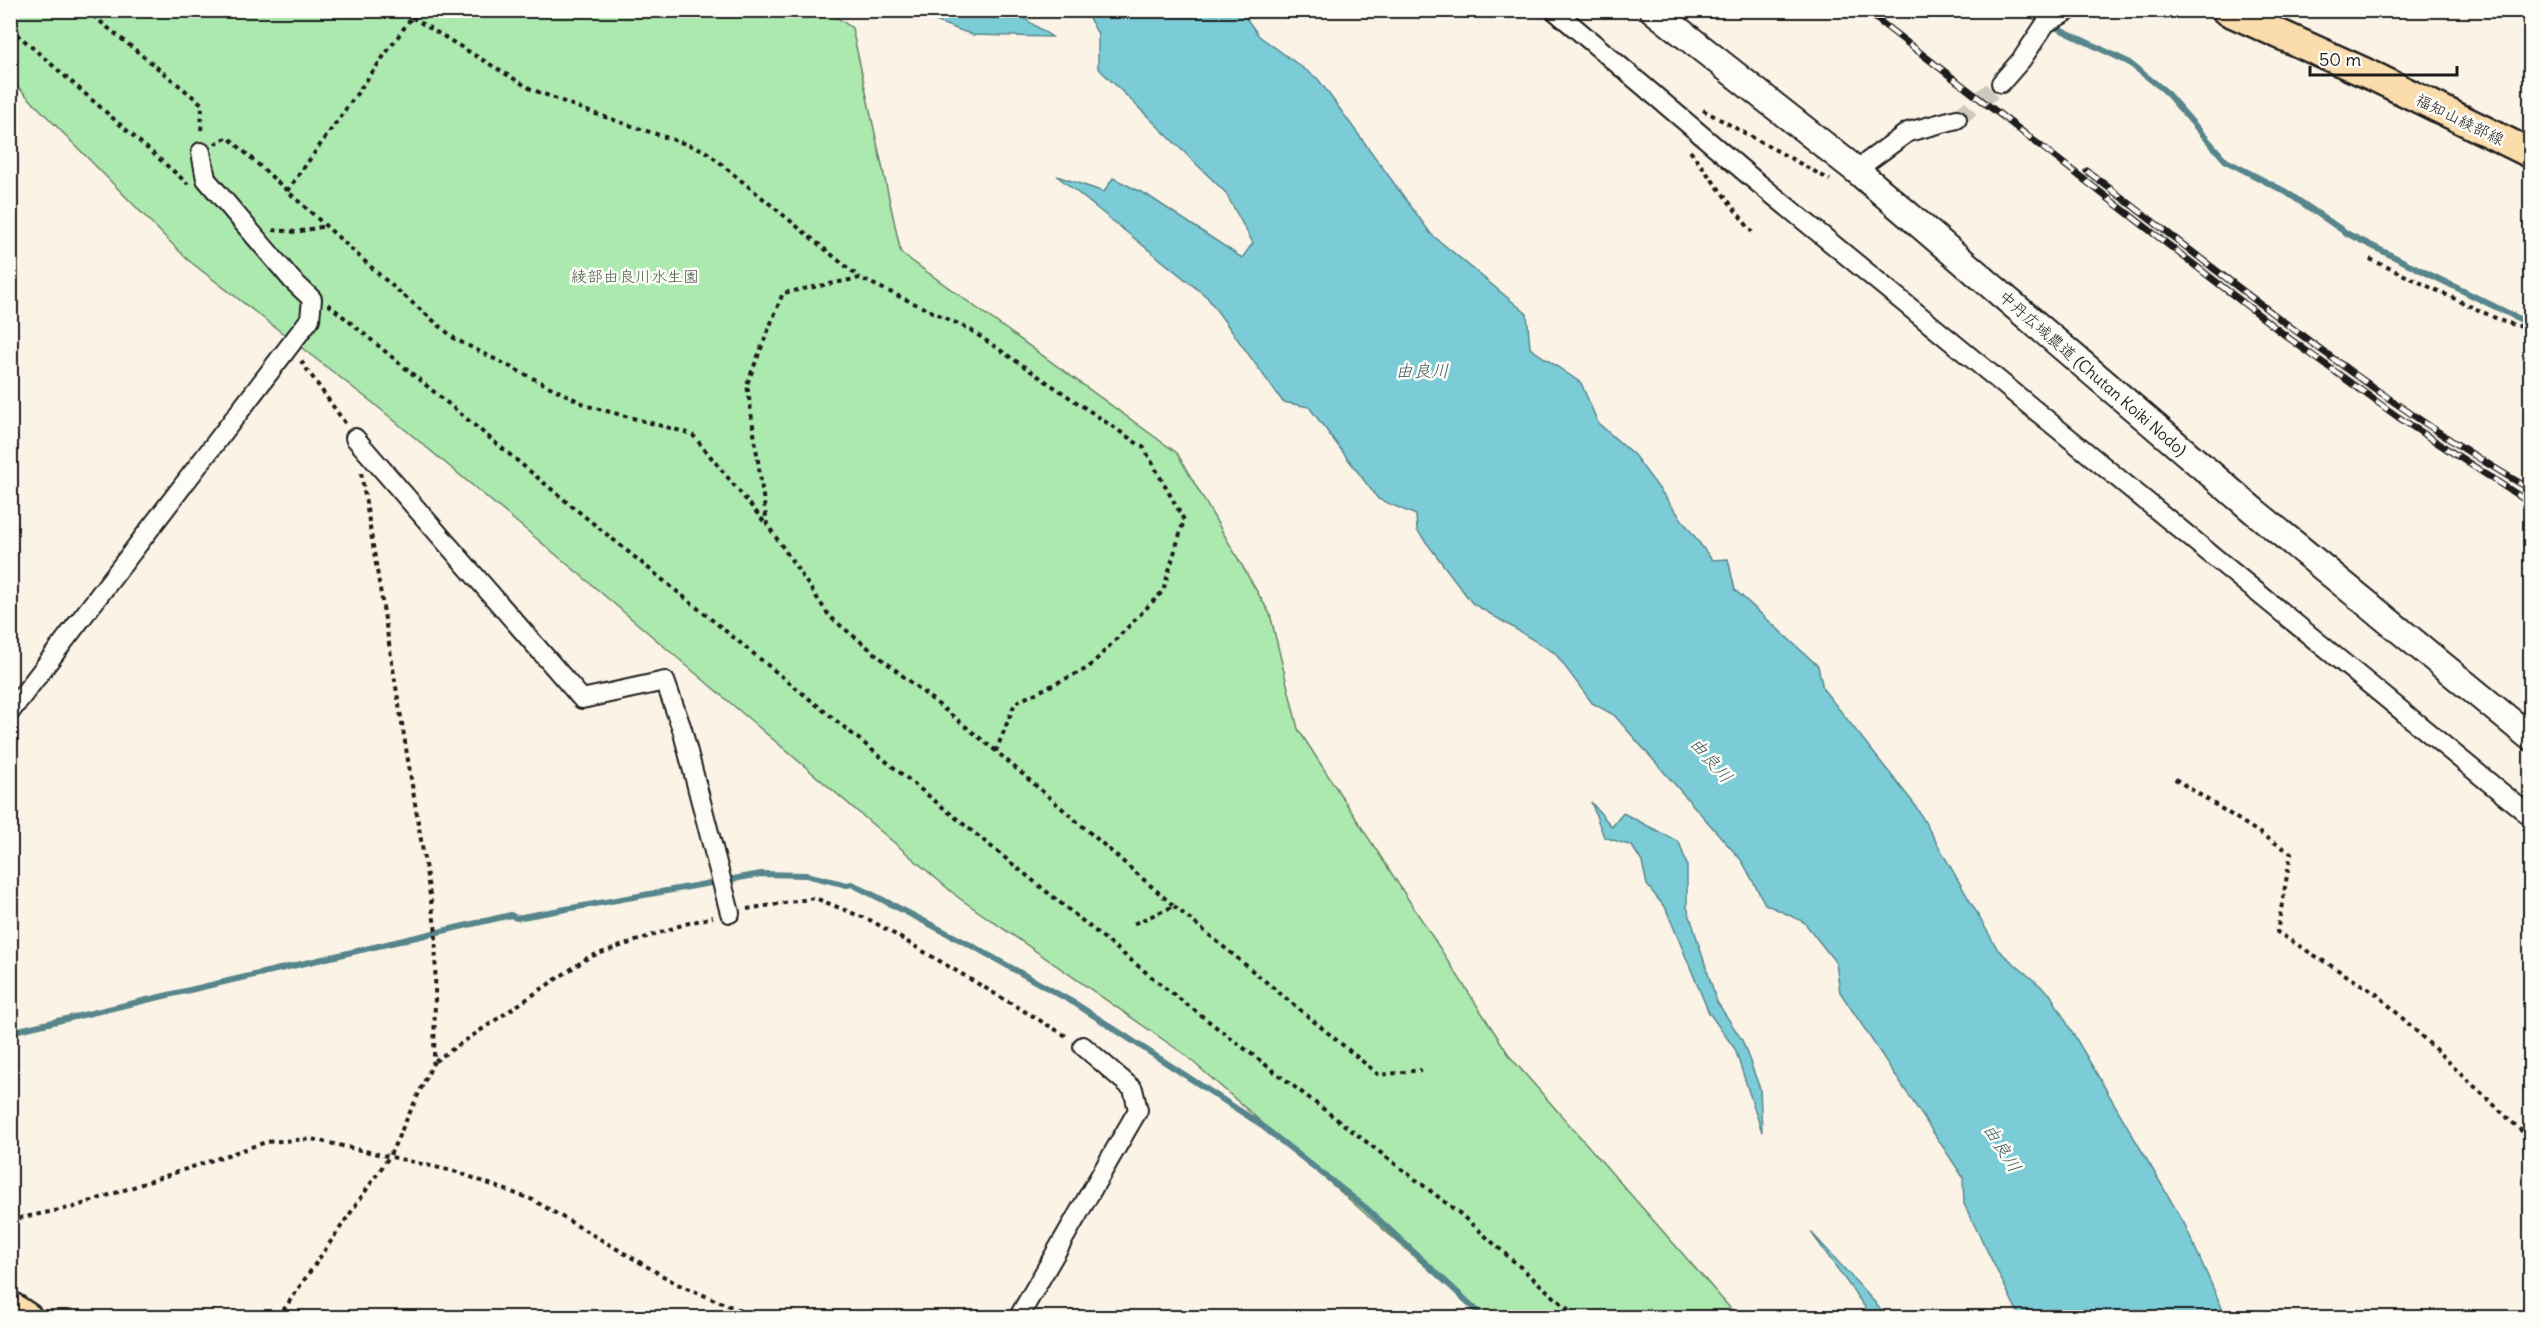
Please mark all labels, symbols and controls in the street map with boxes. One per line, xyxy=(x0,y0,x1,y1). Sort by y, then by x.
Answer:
scale bar xyxy=(2310,39,2457,77)
text: 50 m xyxy=(2319,48,2361,71)
street label: 福知山綾部線 xyxy=(2412,89,2508,149)
park label: 綾部由良川水生園 xyxy=(571,266,699,286)
street label: 中丹広域農道 (Chutan Koiki Nodo) xyxy=(1995,286,2191,460)
water label: 由良川 xyxy=(1395,359,1449,382)
water label: 由良川 xyxy=(1685,732,1738,788)
water label: 由良川 xyxy=(1978,1119,2026,1177)

